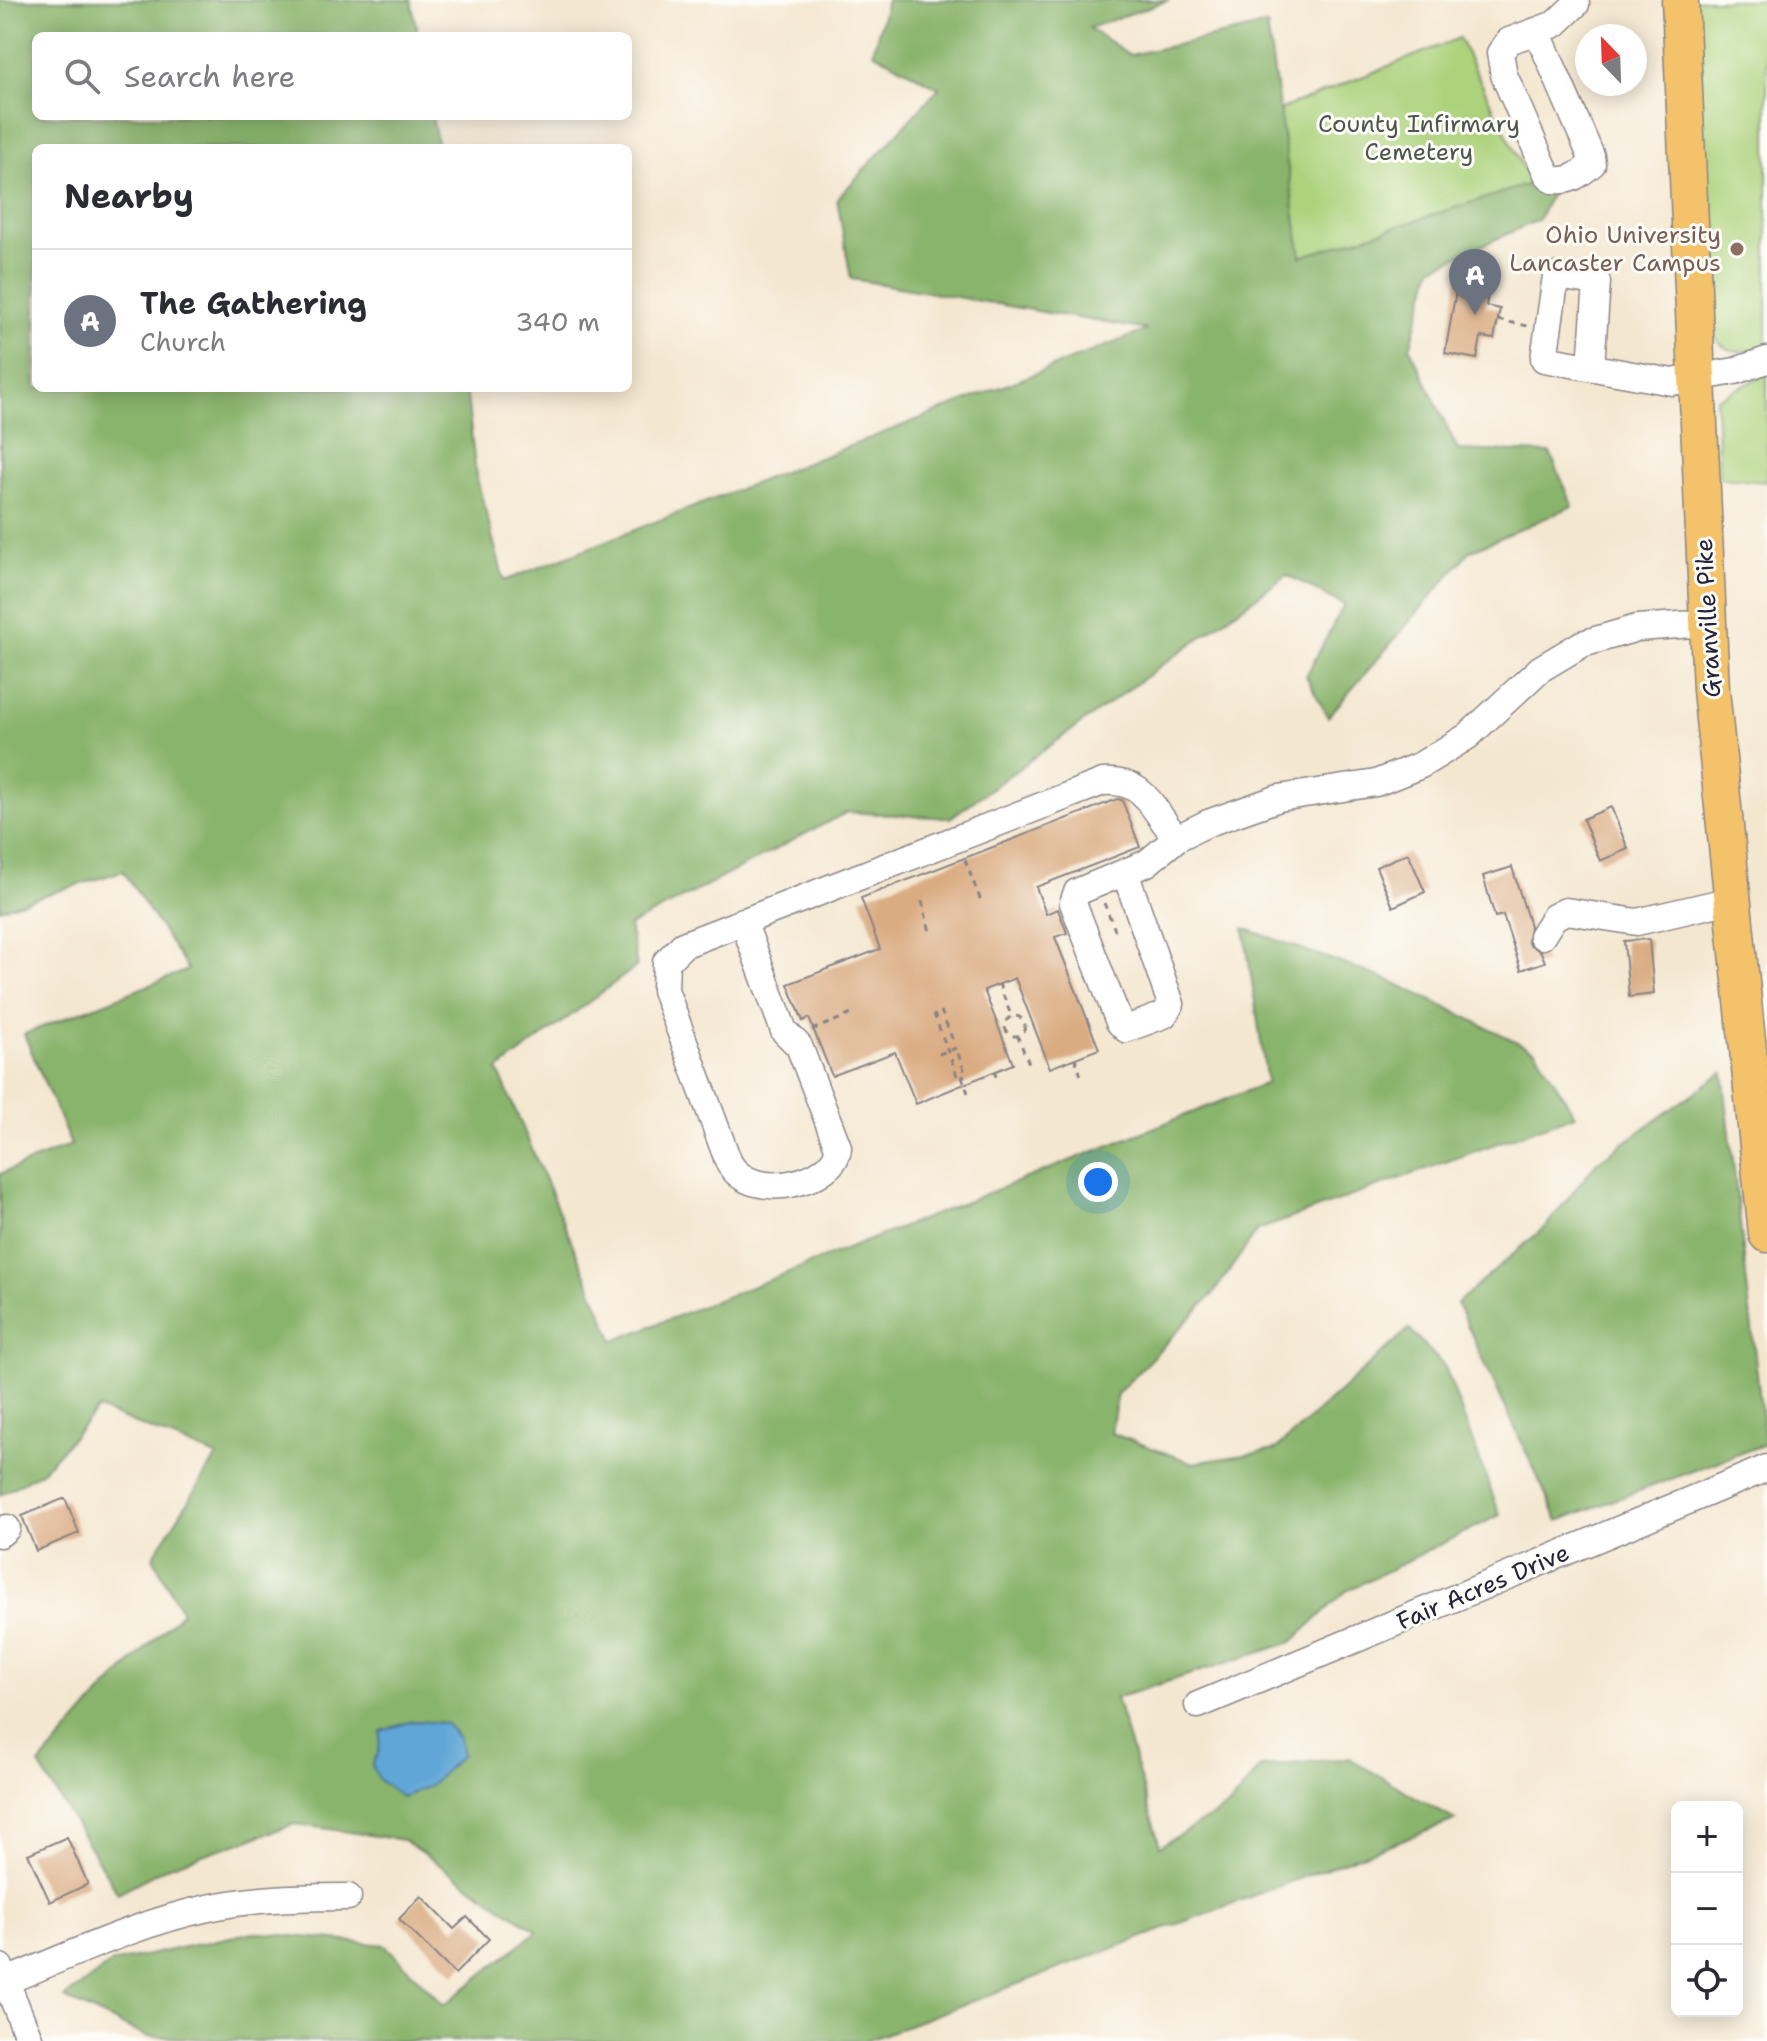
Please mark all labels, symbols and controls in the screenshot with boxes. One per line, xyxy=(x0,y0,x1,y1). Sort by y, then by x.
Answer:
north arrow xyxy=(1575,24,1647,96)
search box xyxy=(32,32,632,120)
icon: search xyxy=(60,54,104,98)
text: Search here xyxy=(124,56,295,97)
park label: County Infirmary Cemetery xyxy=(1318,108,1520,168)
text: Nearby xyxy=(64,173,194,219)
place label: Ohio University Lancaster Campus xyxy=(1509,219,1721,279)
marker: Ohio University Lancaster Campus xyxy=(1728,240,1746,258)
pin: A xyxy=(1449,249,1501,315)
text: The Gathering xyxy=(140,283,367,324)
text: A xyxy=(80,304,100,339)
text: 340 m xyxy=(515,304,600,339)
text: Church xyxy=(140,324,226,359)
street label: Granville Pike xyxy=(1688,538,1728,698)
your location xyxy=(1078,1162,1118,1202)
street label: Fair Acres Drive xyxy=(1392,1536,1574,1638)
map controls xyxy=(1671,1801,1743,2017)
button: + xyxy=(1671,1801,1743,1873)
button: − xyxy=(1671,1873,1743,1945)
button: locate xyxy=(1671,1945,1743,2017)

